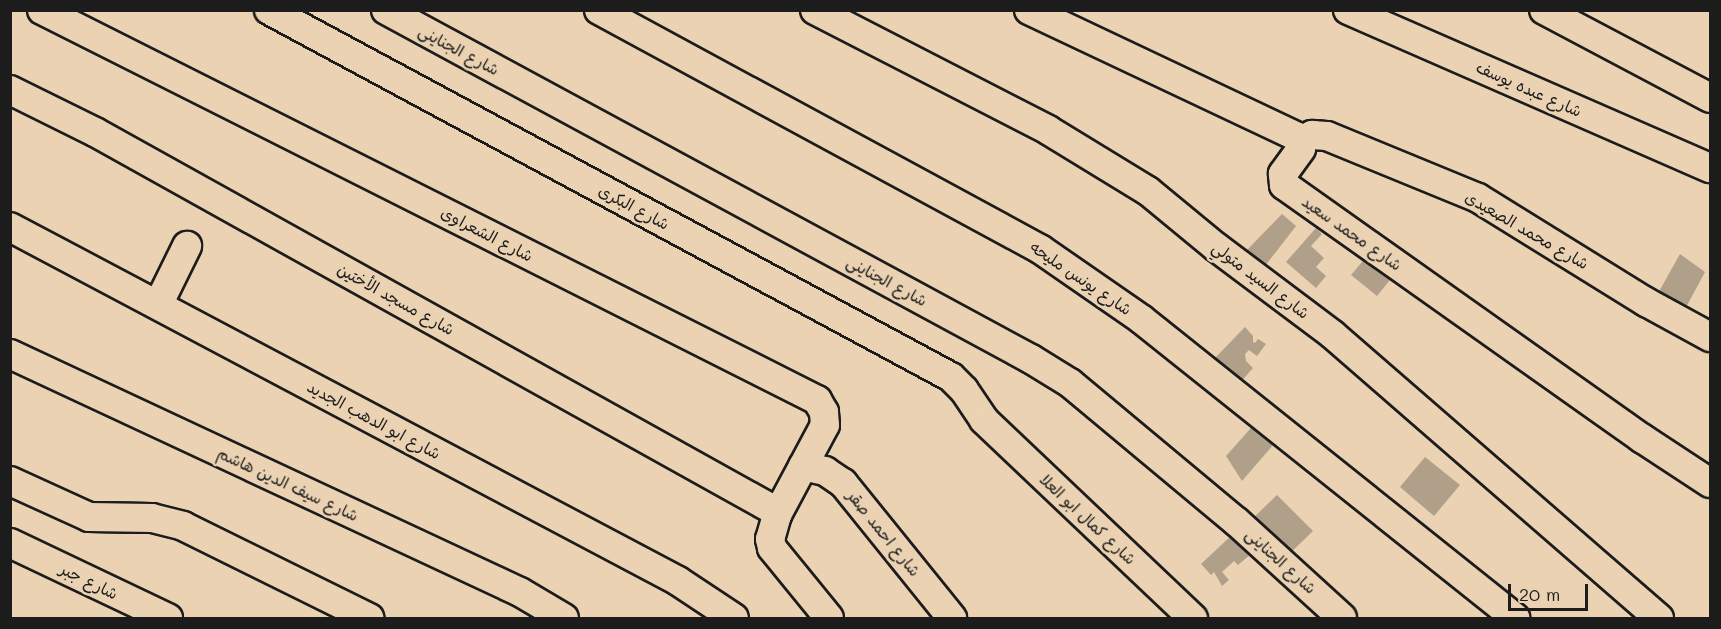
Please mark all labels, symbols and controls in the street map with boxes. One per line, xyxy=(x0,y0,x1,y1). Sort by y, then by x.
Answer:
street label: شارع الجناينى xyxy=(415,21,503,79)
street label: شارع عبده يوسف xyxy=(1473,57,1585,121)
street label: شارع البكرى xyxy=(595,180,673,234)
street label: شارع محمد الصعيدى xyxy=(1462,187,1592,273)
street label: شارع محمد سعيد xyxy=(1298,192,1406,274)
street label: شارع الشعراوى xyxy=(438,203,536,265)
street label: شارع يونس مليحه xyxy=(1027,237,1135,319)
street label: شارع السيد متولي xyxy=(1209,237,1313,323)
street label: شارع الجناينى xyxy=(843,252,931,310)
street label: شارع مسجد الأختين xyxy=(334,259,458,339)
street label: شارع ابو الدهب الجديد xyxy=(304,377,444,463)
street label: شارع سيف الدين هاشم xyxy=(214,443,362,525)
street label: شارع كمال ابو العلا xyxy=(1036,470,1140,568)
street label: شارع احمد صقر xyxy=(843,486,925,580)
street label: شارع الجناينى xyxy=(1242,524,1320,598)
street label: شارع جبر xyxy=(57,559,121,603)
scale bar xyxy=(1511,572,1590,610)
text: 20 m xyxy=(1519,582,1560,606)

